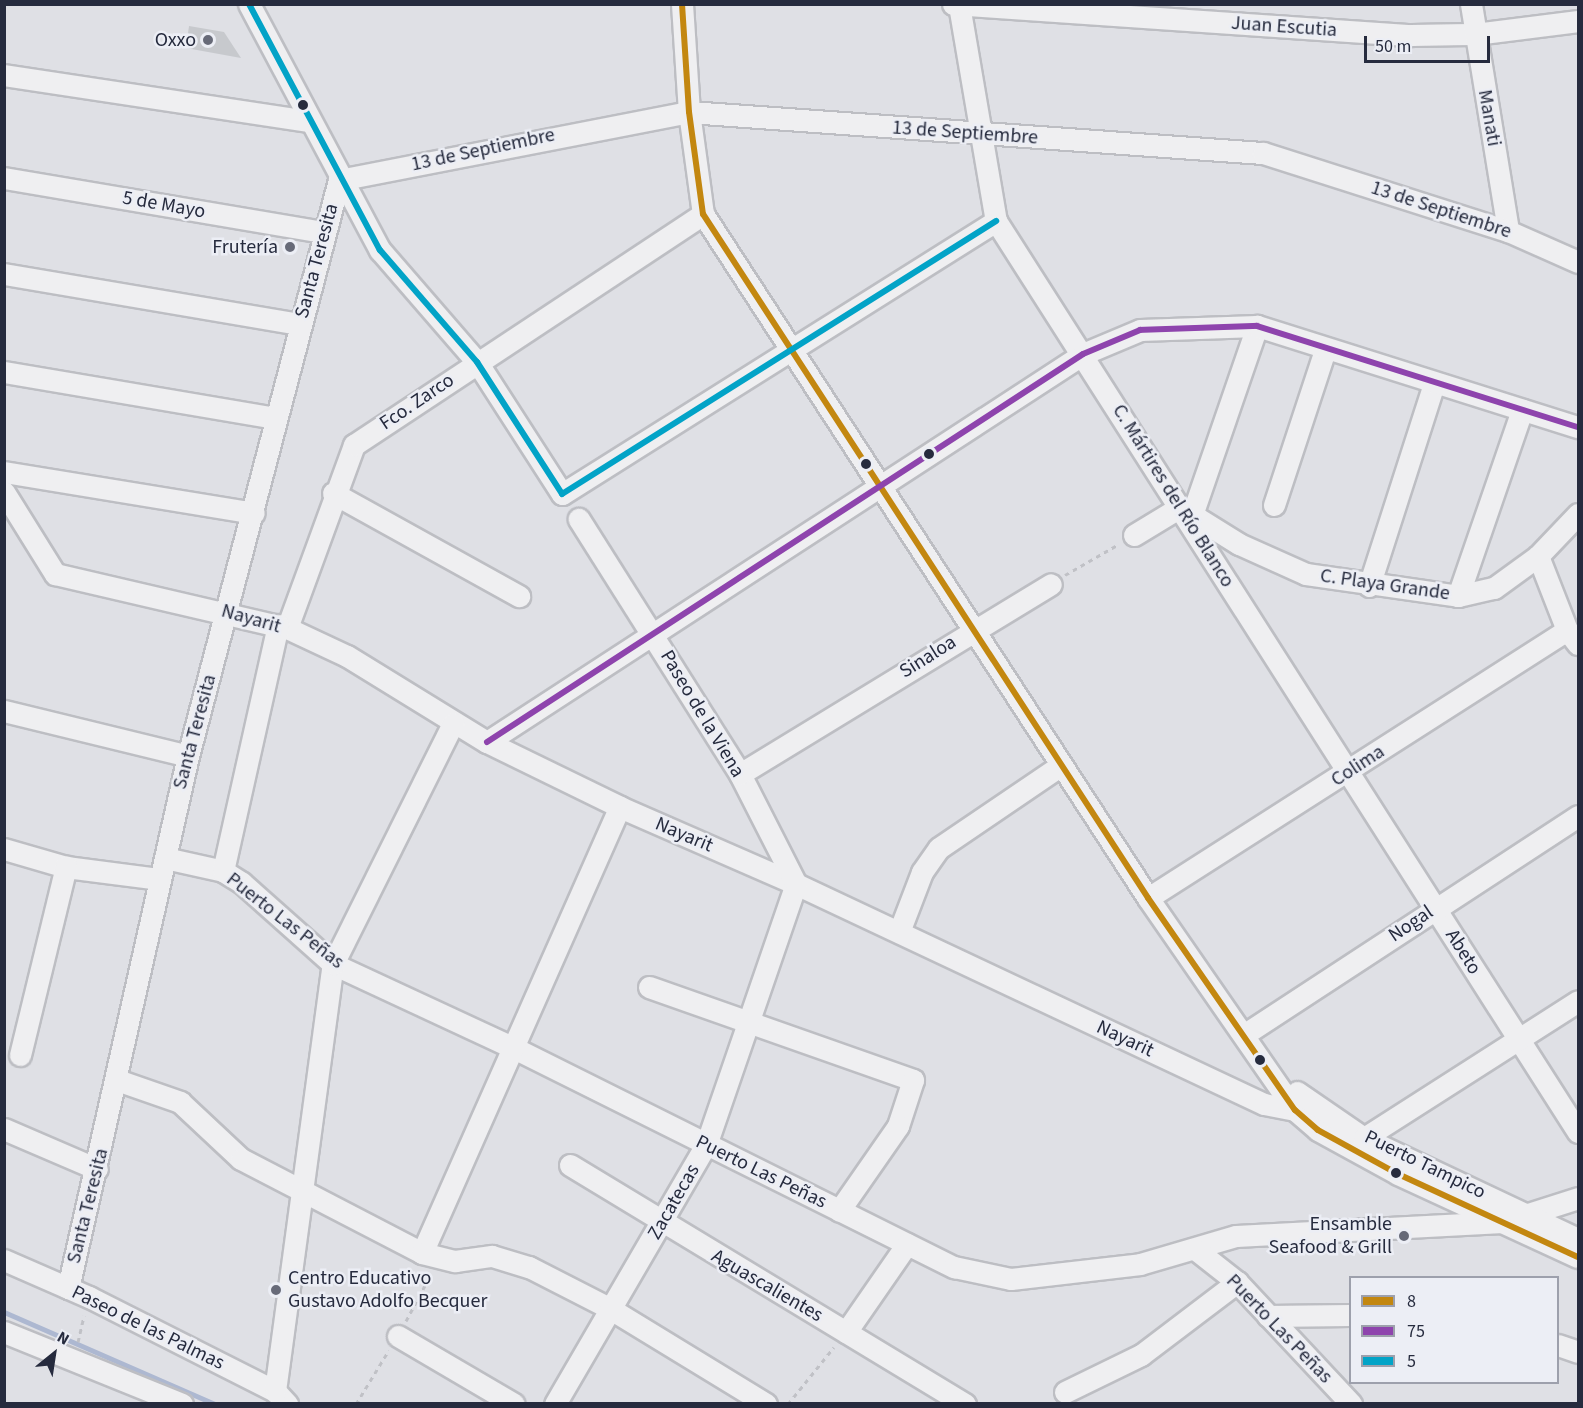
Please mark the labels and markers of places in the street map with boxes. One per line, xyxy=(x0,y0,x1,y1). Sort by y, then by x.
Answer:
place label: Oxxo xyxy=(155,28,196,52)
marker: Oxxo xyxy=(201,33,215,47)
unlabelled marker xyxy=(297,99,309,111)
place label: Frutería xyxy=(212,235,278,259)
marker: Frutería xyxy=(283,240,297,254)
unlabelled marker xyxy=(923,448,935,460)
unlabelled marker xyxy=(860,458,872,470)
unlabelled marker xyxy=(1254,1054,1266,1066)
unlabelled marker xyxy=(1390,1167,1402,1179)
place label: Ensamble Seafood & Grill xyxy=(1269,1212,1392,1259)
marker: Ensamble Seafood & Grill xyxy=(1397,1229,1411,1243)
place label: Centro Educativo Gustavo Adolfo Becquer xyxy=(288,1266,487,1313)
marker: Centro Educativo Gustavo Adolfo Becquer xyxy=(269,1283,283,1297)

